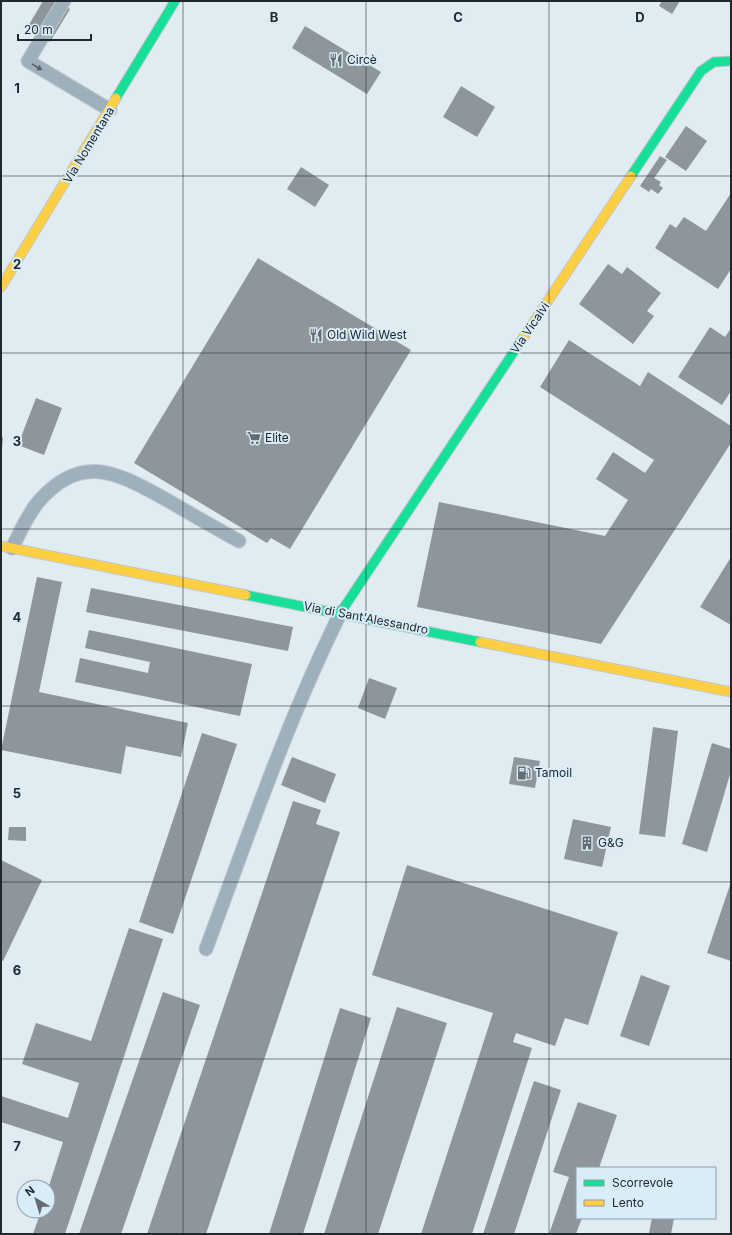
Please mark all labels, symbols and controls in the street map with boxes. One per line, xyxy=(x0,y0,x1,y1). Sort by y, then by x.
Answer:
text: B xyxy=(270,9,279,25)
text: C xyxy=(453,9,463,25)
text: D xyxy=(635,9,645,25)
scale bar xyxy=(18,16,91,42)
text: 20 m xyxy=(24,22,53,37)
restaurant icon: Circè xyxy=(328,52,344,68)
place label: Circè xyxy=(347,52,377,67)
one-way arrow xyxy=(31,63,43,70)
text: 1 xyxy=(14,80,20,96)
street label: Via Nomentana xyxy=(60,104,117,186)
text: 2 xyxy=(13,256,21,272)
street label: Via Vicalvi xyxy=(507,299,552,356)
restaurant icon: Old Wild West xyxy=(308,327,324,343)
place label: Old Wild West xyxy=(327,327,407,342)
supermarket icon: Elite xyxy=(246,430,262,446)
place label: Elite xyxy=(265,430,289,445)
text: 3 xyxy=(13,433,21,449)
street label: Via di Sant'Alessandro xyxy=(303,598,430,637)
text: 4 xyxy=(13,609,22,625)
fuel station icon: Tamoil xyxy=(516,765,532,781)
place label: Tamoil xyxy=(535,765,572,780)
text: 5 xyxy=(13,785,21,801)
building icon: G&G xyxy=(579,835,595,851)
place label: G&G xyxy=(598,835,624,850)
text: 6 xyxy=(13,962,21,978)
text: 7 xyxy=(13,1138,21,1154)
legend xyxy=(576,1167,716,1219)
text: Scorrevole xyxy=(612,1175,673,1190)
north arrow xyxy=(16,1179,56,1219)
text: N xyxy=(22,1183,37,1199)
text: Lento xyxy=(612,1195,644,1210)

